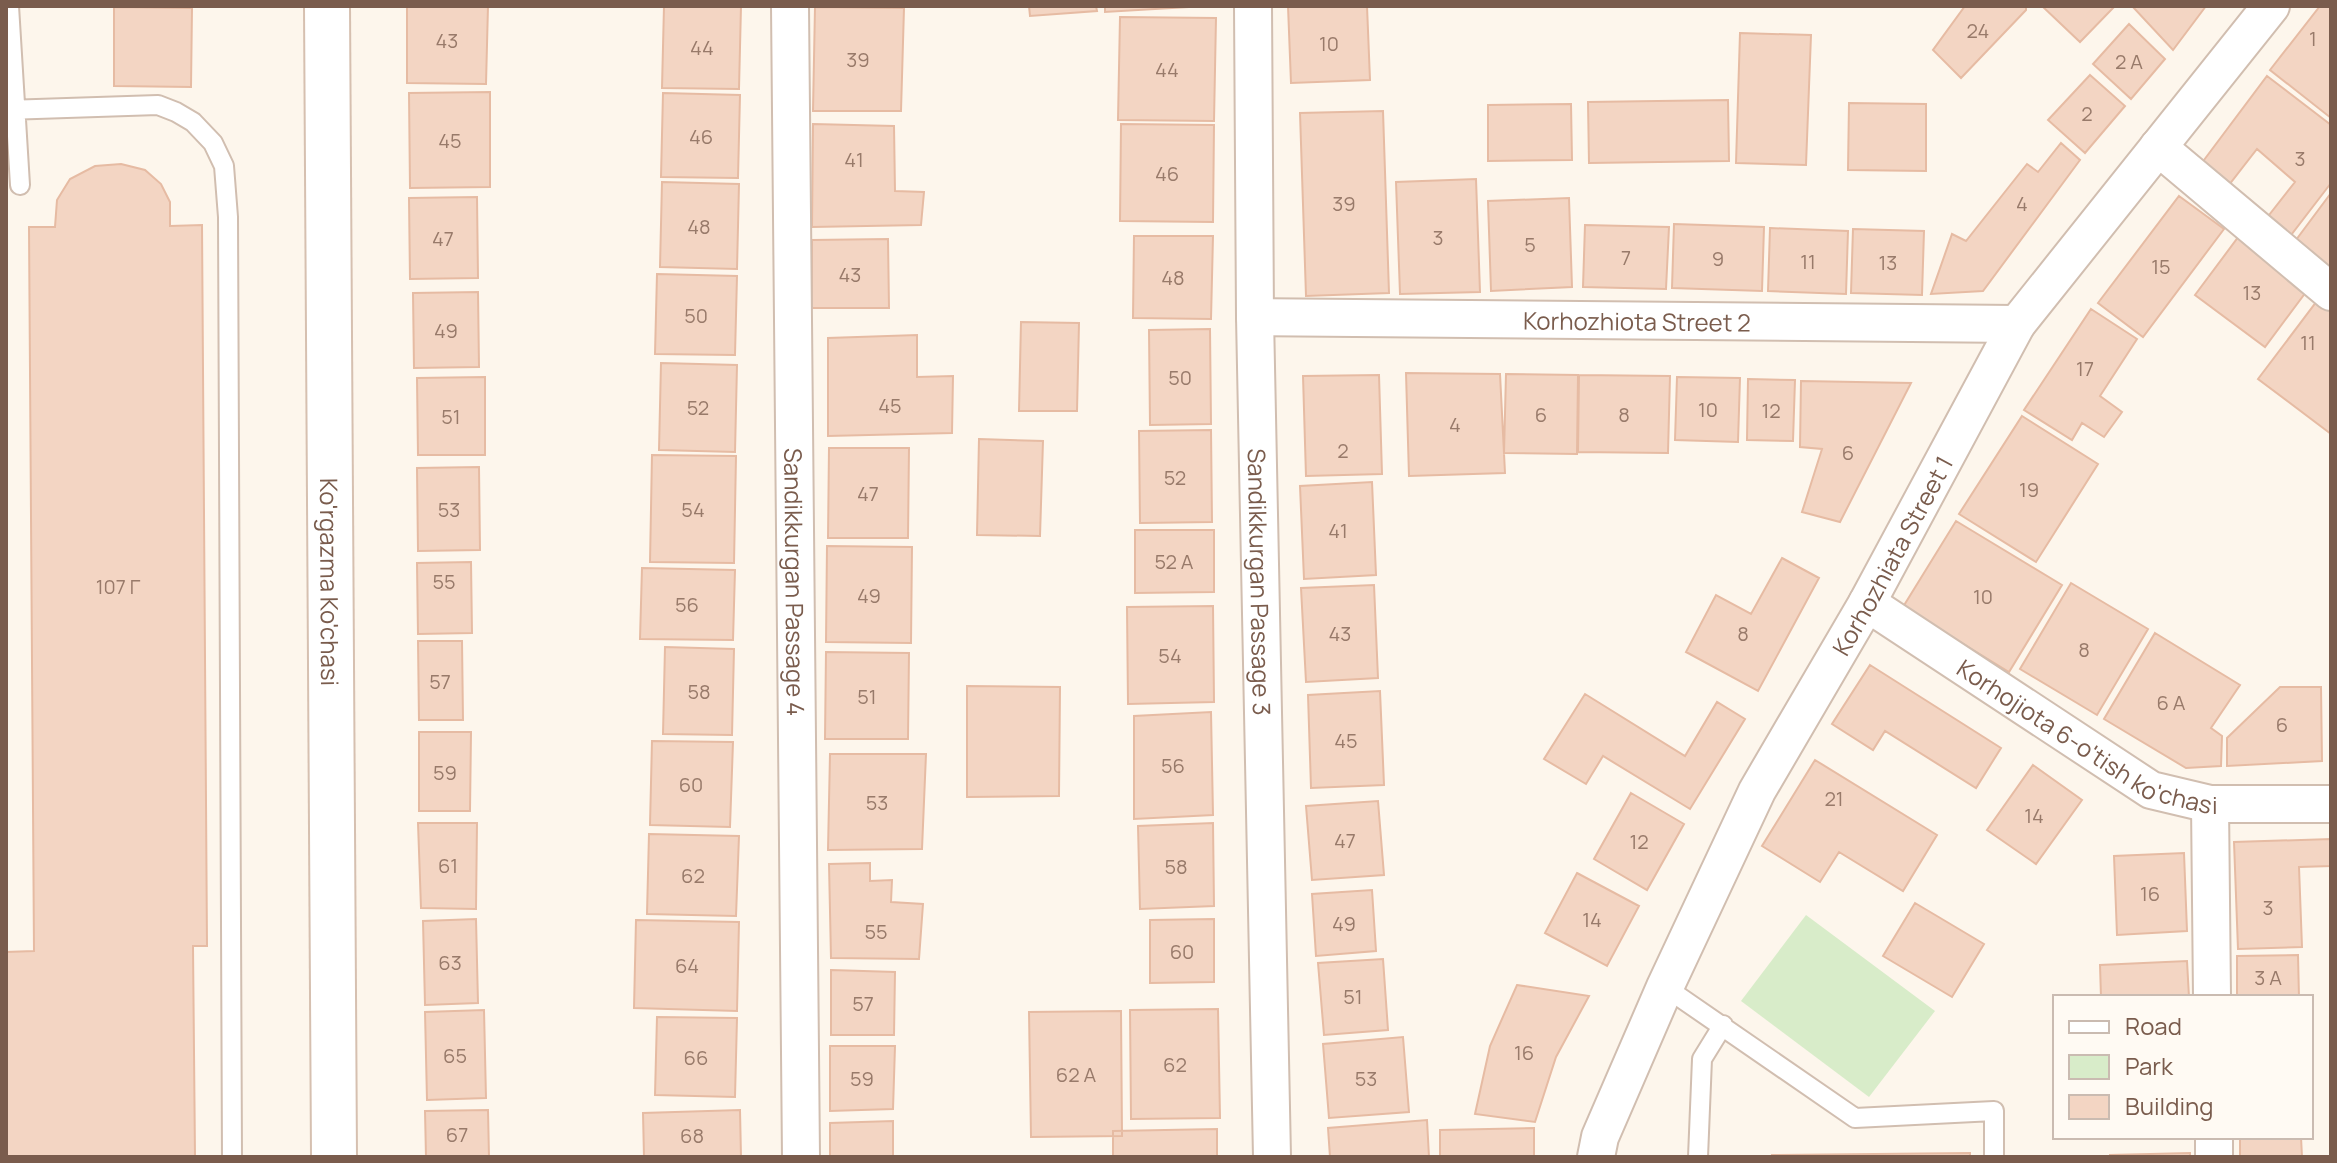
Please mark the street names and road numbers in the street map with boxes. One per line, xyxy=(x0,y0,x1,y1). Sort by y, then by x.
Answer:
street label: Korhozhiota Street 2 xyxy=(1523,303,1751,338)
street label: Sandikkurgаn Passage 4 xyxy=(778,448,813,716)
street label: Sandikkurgan Passage 3 xyxy=(1241,448,1280,716)
street label: Korhozhiаta Street 1 xyxy=(1824,450,1960,661)
street label: Ko'rgazma Ko'chasi xyxy=(313,478,348,686)
street label: Korhojiota 6-o'tish ko'chasi xyxy=(1951,651,2218,821)

